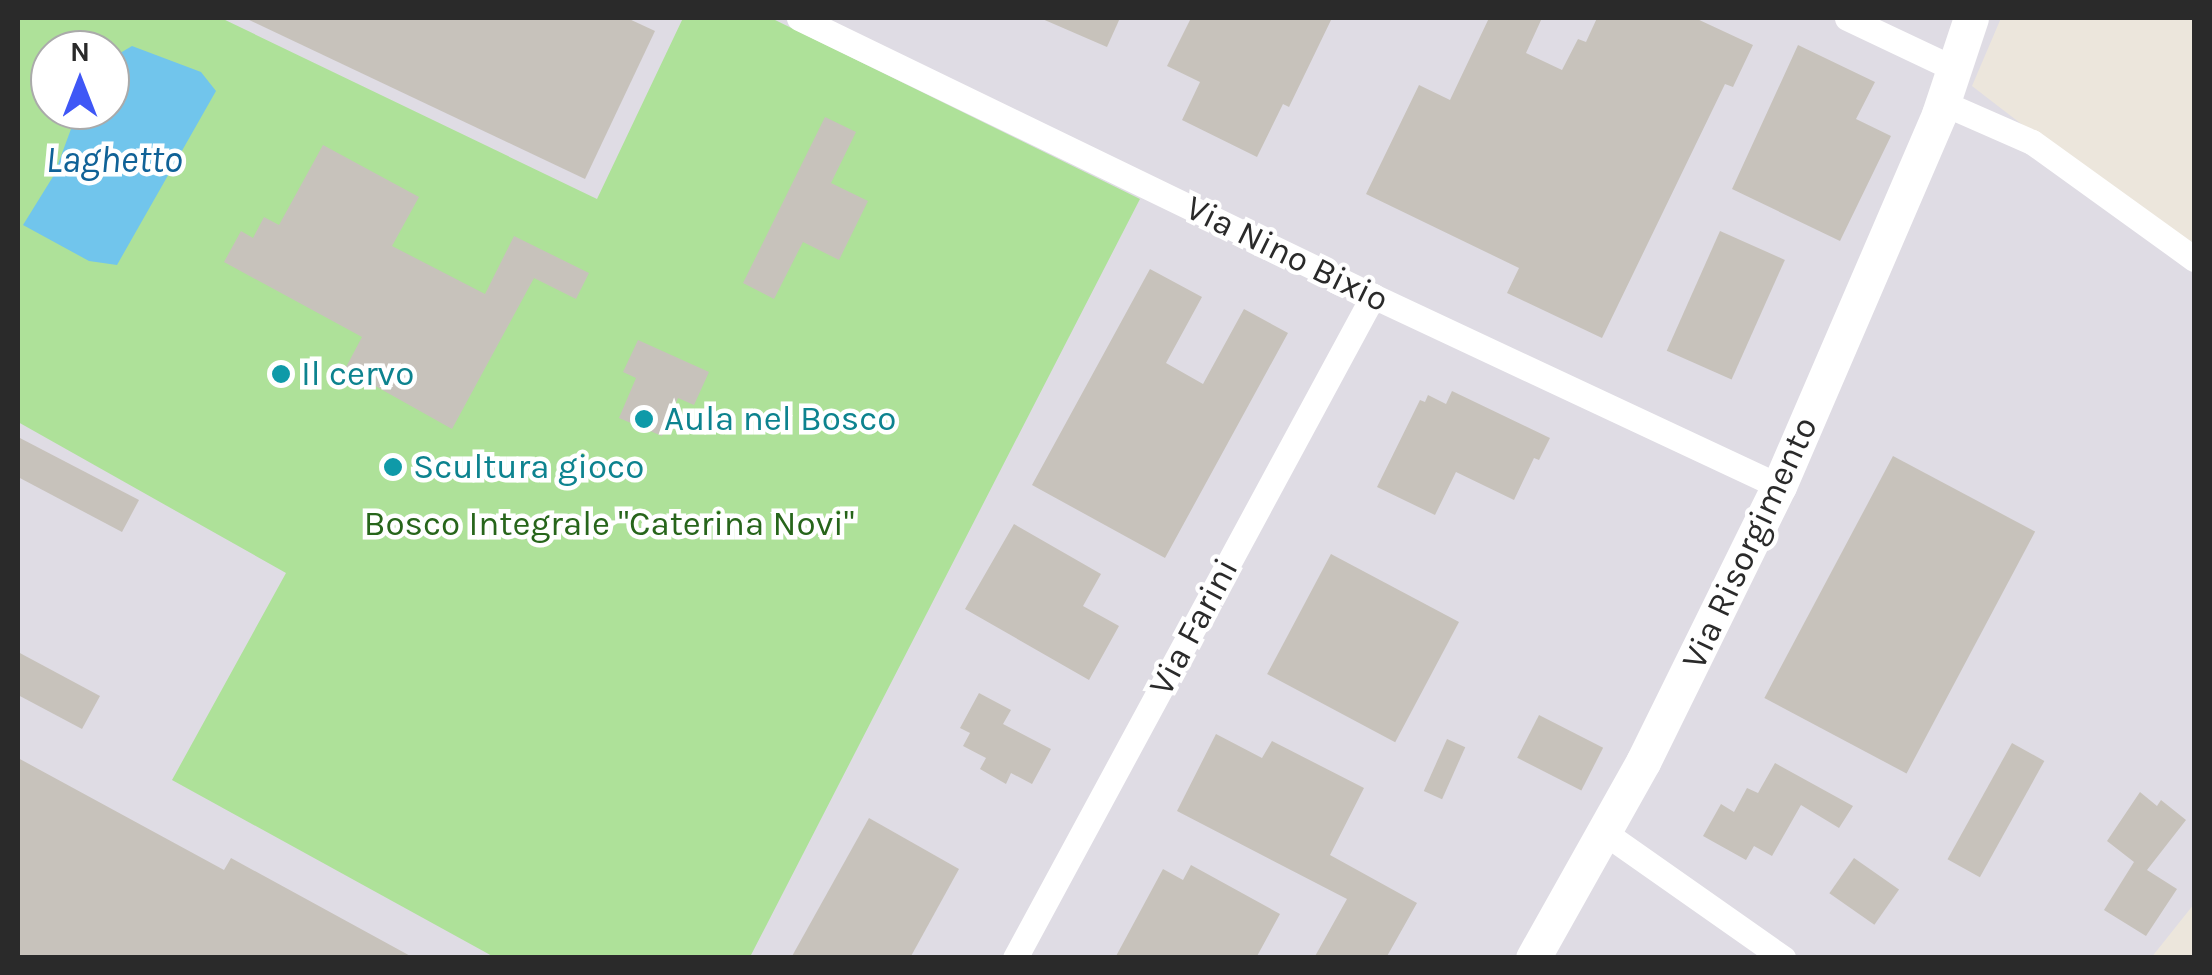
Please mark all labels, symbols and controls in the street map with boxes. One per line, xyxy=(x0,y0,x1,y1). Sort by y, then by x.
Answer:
north arrow xyxy=(30,30,130,130)
text: N xyxy=(70,35,90,68)
water label: Laghetto xyxy=(45,137,183,183)
street label: Via Nino Bixio xyxy=(1179,187,1395,321)
place label: Il cervo xyxy=(301,353,414,395)
marker: Il cervo xyxy=(270,363,292,385)
place label: Aula nel Bosco xyxy=(664,398,896,440)
marker: Aula nel Bosco xyxy=(633,408,655,430)
street label: Via Risorgimento xyxy=(1673,410,1827,676)
place label: Scultura gioco xyxy=(413,446,644,488)
marker: Scultura gioco xyxy=(382,456,404,478)
park label: Bosco Integrale "Caterina Novi" xyxy=(364,503,854,545)
street label: Via Farini xyxy=(1140,551,1248,703)

